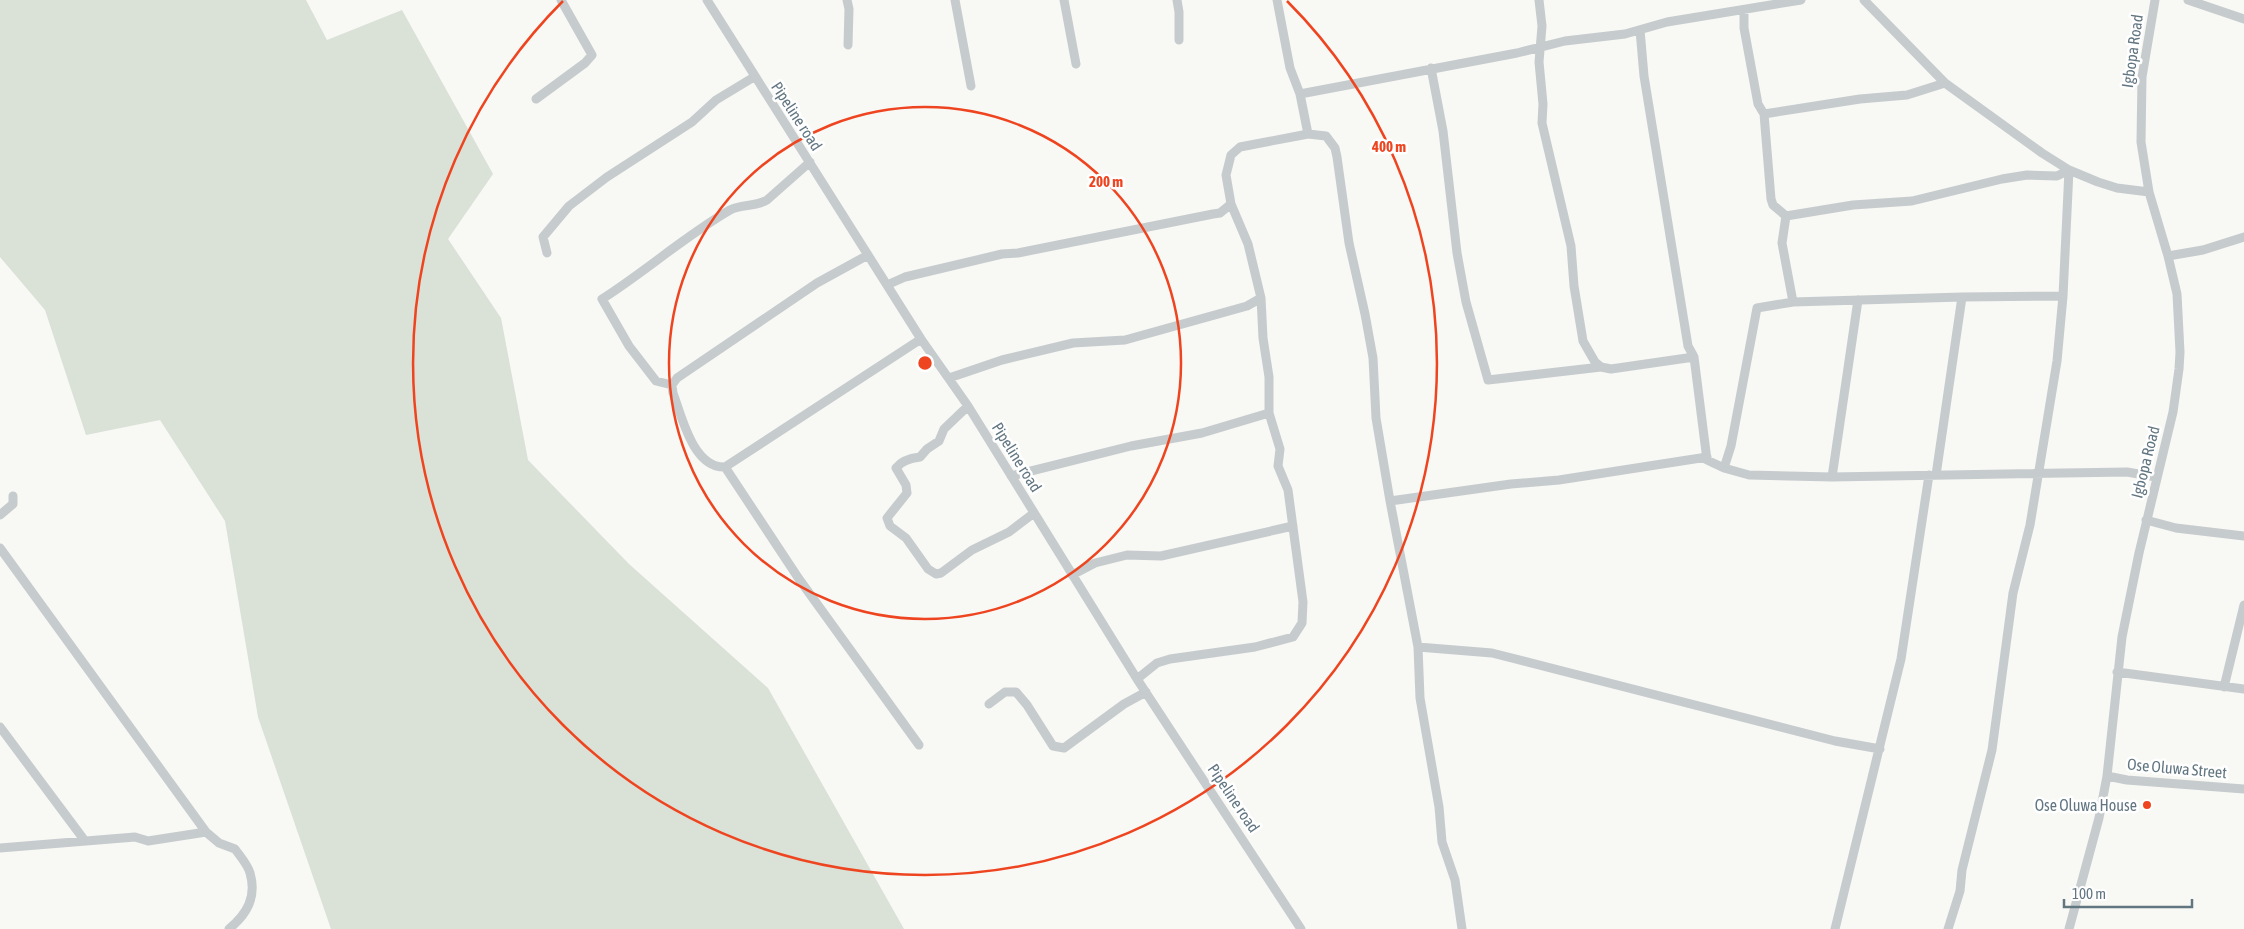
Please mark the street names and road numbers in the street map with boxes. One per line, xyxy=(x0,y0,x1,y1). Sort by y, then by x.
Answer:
street label: Igbopa Road xyxy=(2118,13,2147,89)
street label: Pipeline road xyxy=(767,78,826,154)
street label: Pipeline road xyxy=(988,419,1045,496)
street label: Igbopa Road xyxy=(2127,424,2164,500)
street label: Ose Oluwa Street xyxy=(2126,755,2228,781)
street label: Pipeline road xyxy=(1204,760,1263,836)

